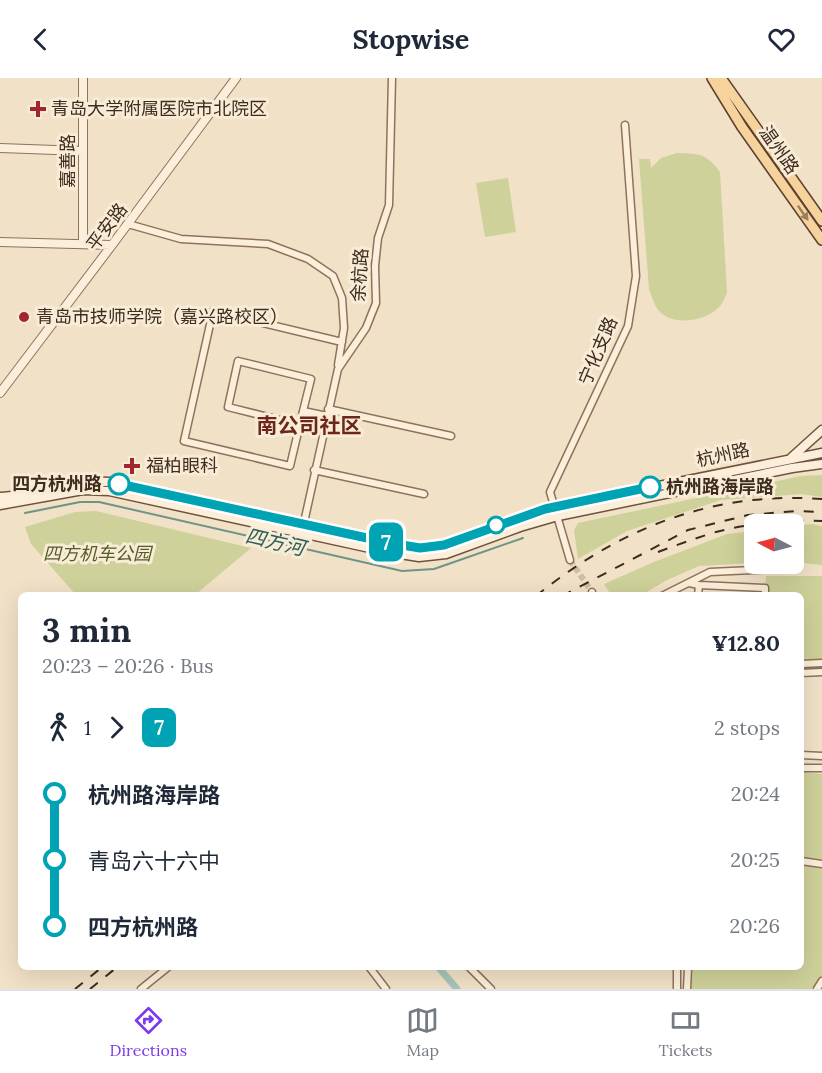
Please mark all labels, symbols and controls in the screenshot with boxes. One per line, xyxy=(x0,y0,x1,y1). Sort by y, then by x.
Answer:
text: Stopwise xyxy=(353,22,469,56)
icon: back xyxy=(24,23,57,56)
icon: heart xyxy=(765,23,798,56)
place label: 青岛大学附属医院市北院区 xyxy=(51,97,267,120)
marker: 青岛大学附属医院市北院区 xyxy=(29,100,47,118)
street label: 温州路 xyxy=(755,121,804,178)
street label: 嘉善路 xyxy=(56,134,79,188)
street label: 平安路 xyxy=(81,198,132,255)
one-way arrow xyxy=(797,205,809,221)
street label: 余杭路 xyxy=(346,247,373,303)
place label: 青岛市技师学院（嘉兴路校区） xyxy=(36,305,288,328)
marker: 青岛市技师学院（嘉兴路校区） xyxy=(17,310,31,324)
street label: 宁化支路 xyxy=(573,313,622,388)
district label: 南公司社区 xyxy=(257,412,362,439)
street label: 杭州路 xyxy=(694,438,752,471)
place label: 福柏眼科 xyxy=(146,454,218,477)
marker: 福柏眼科 xyxy=(123,457,141,475)
place label: 四方杭州路 xyxy=(12,472,102,495)
marker: 四方杭州路 xyxy=(108,473,130,495)
place label: 杭州路海岸路 xyxy=(666,475,774,498)
marker: 杭州路海岸路 xyxy=(639,476,661,498)
north arrow xyxy=(744,514,804,574)
map controls xyxy=(744,514,804,574)
unlabelled marker xyxy=(487,516,505,534)
line badge: 7 xyxy=(366,522,406,562)
water label: 四方河 xyxy=(243,523,311,561)
text: 7 xyxy=(381,529,391,556)
park label: 四方机车公园 xyxy=(43,542,154,565)
text: 3 min xyxy=(42,609,131,651)
text: ¥12.80 xyxy=(712,629,780,657)
text: 20:23 – 20:26 · Bus xyxy=(42,653,214,678)
icon: walk xyxy=(42,711,75,744)
icon: forward xyxy=(100,711,133,744)
text: 7 xyxy=(154,714,164,741)
text: 1 xyxy=(84,715,91,740)
text: 2 stops xyxy=(714,715,780,740)
text: 杭州路海岸路 xyxy=(88,781,220,809)
text: 20:24 xyxy=(731,781,780,806)
text: 青岛六十六中 xyxy=(88,847,220,875)
text: 20:25 xyxy=(730,847,780,872)
text: 四方杭州路 xyxy=(88,913,198,941)
text: 20:26 xyxy=(730,913,780,938)
tab: Directions xyxy=(110,1004,187,1060)
tab: Map xyxy=(406,1004,439,1060)
tab: Tickets xyxy=(658,1004,712,1060)

